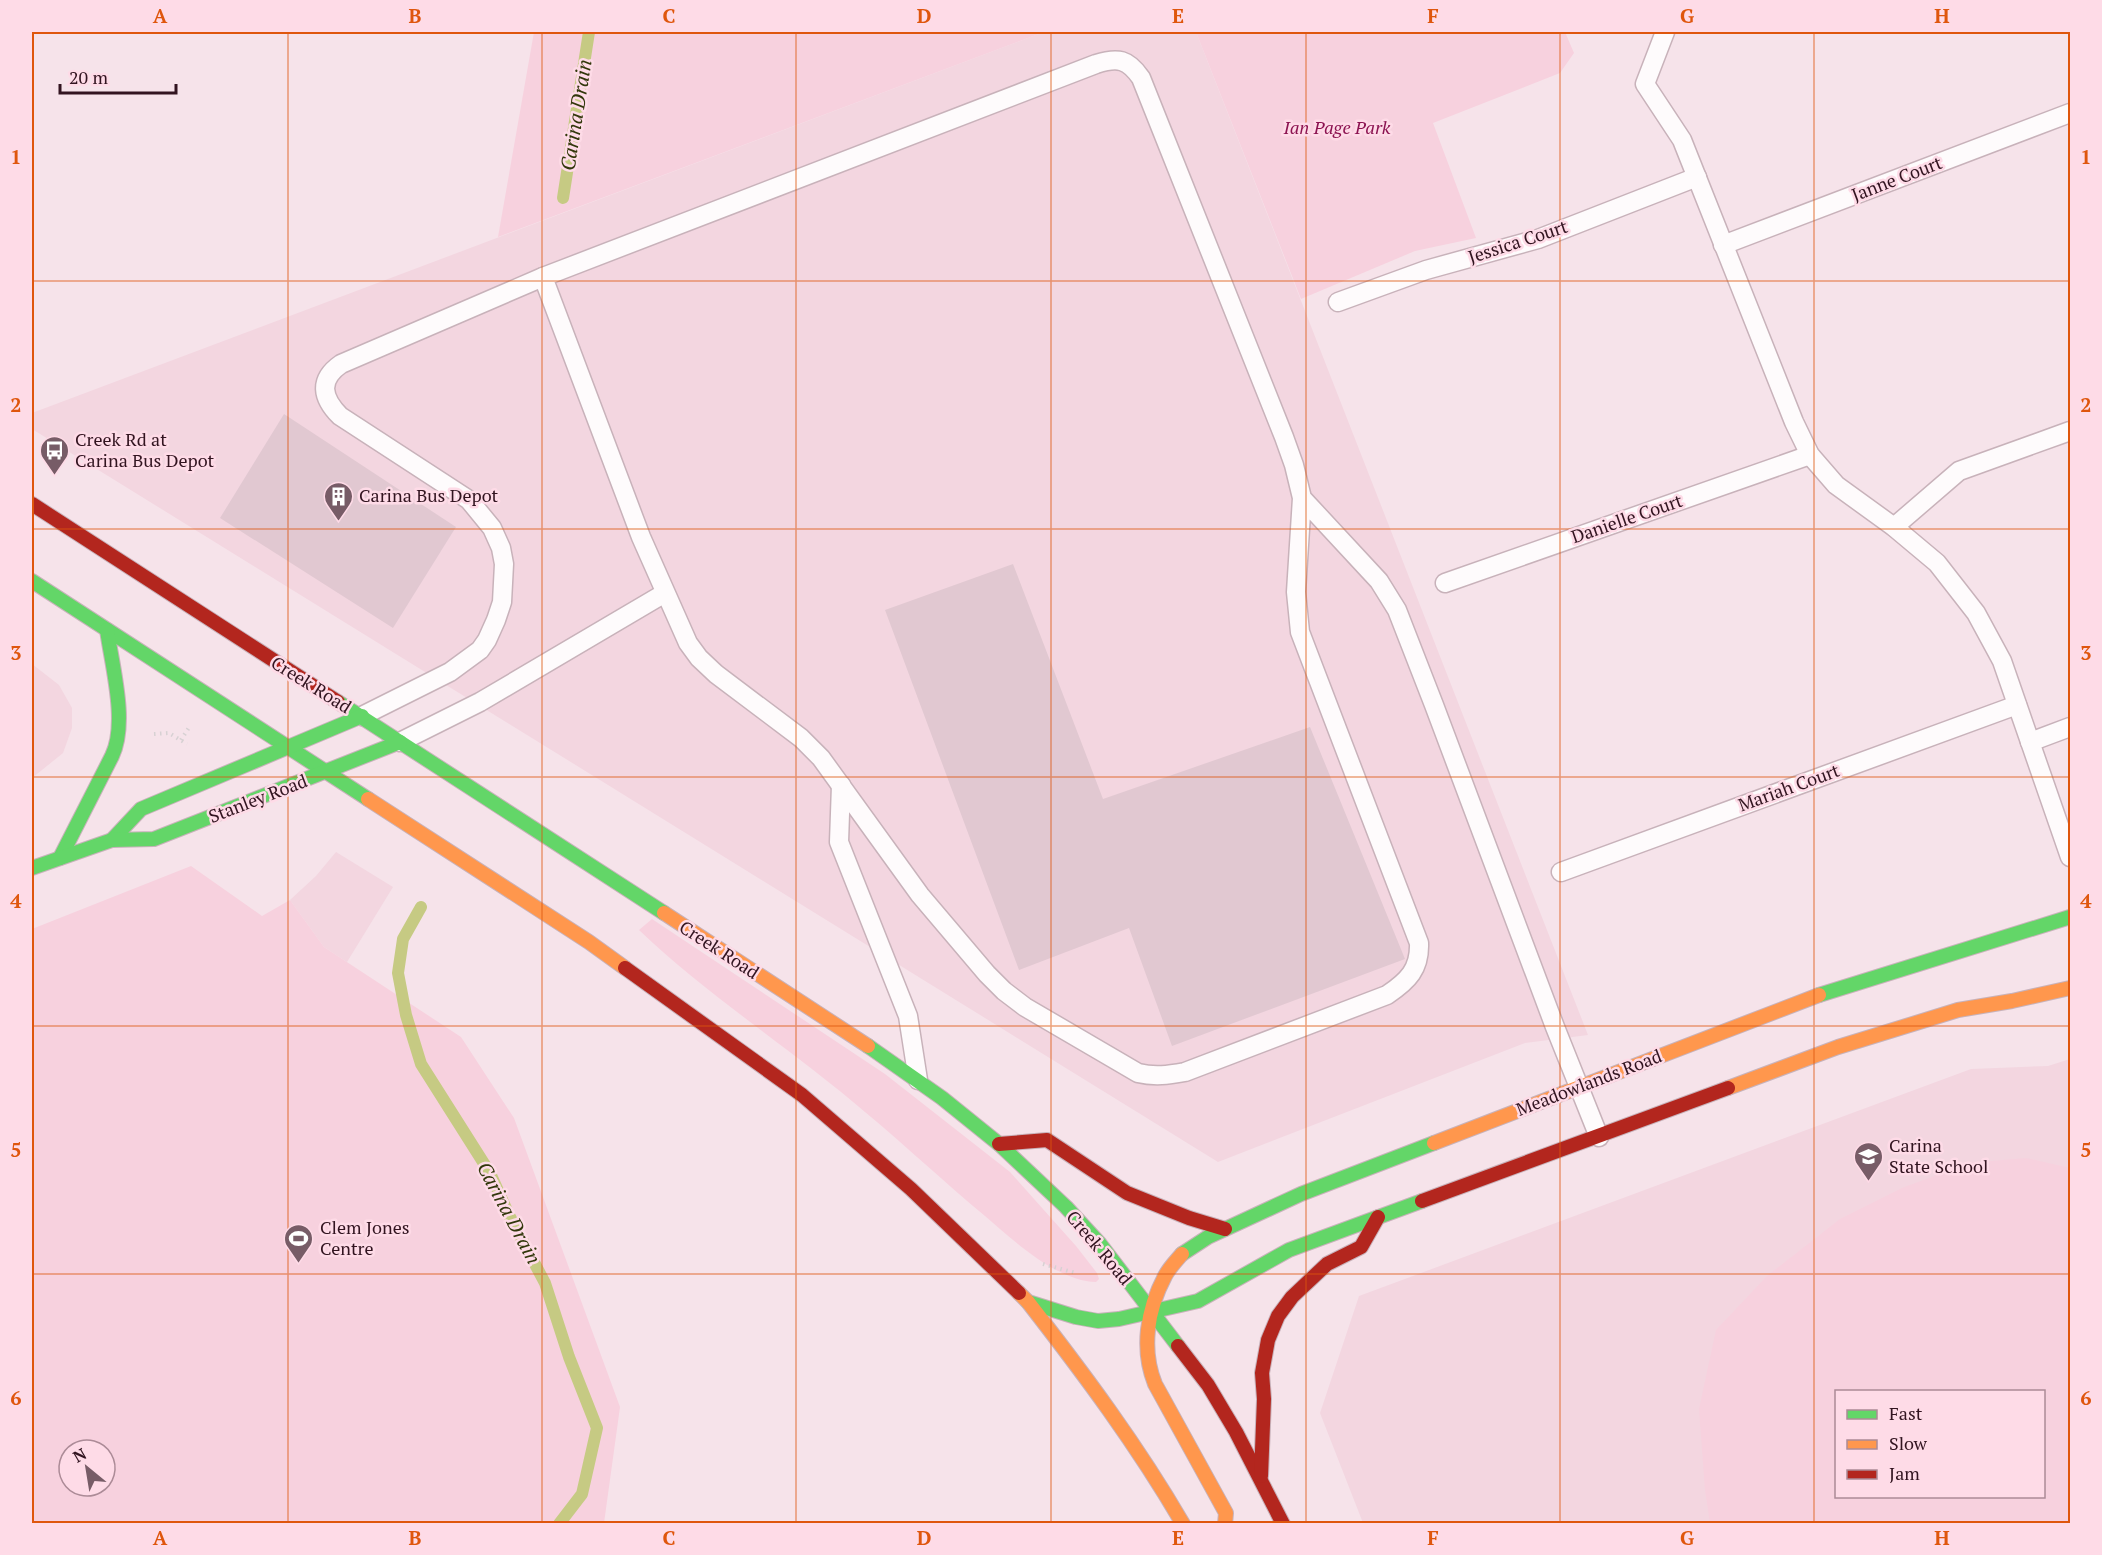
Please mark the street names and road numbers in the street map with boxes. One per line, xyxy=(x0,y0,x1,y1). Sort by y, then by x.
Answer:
street label: Janne Court xyxy=(1848,150,1946,206)
street label: Jessica Court xyxy=(1465,214,1571,268)
street label: Danielle Court xyxy=(1568,488,1686,548)
street label: Creek Road xyxy=(267,650,356,718)
street label: Mariah Court xyxy=(1735,758,1843,816)
street label: Stanley Road xyxy=(205,768,310,828)
street label: Creek Road xyxy=(675,914,764,984)
street label: Meadowlands Road xyxy=(1512,1043,1665,1121)
street label: Creek Road xyxy=(1062,1205,1138,1290)

